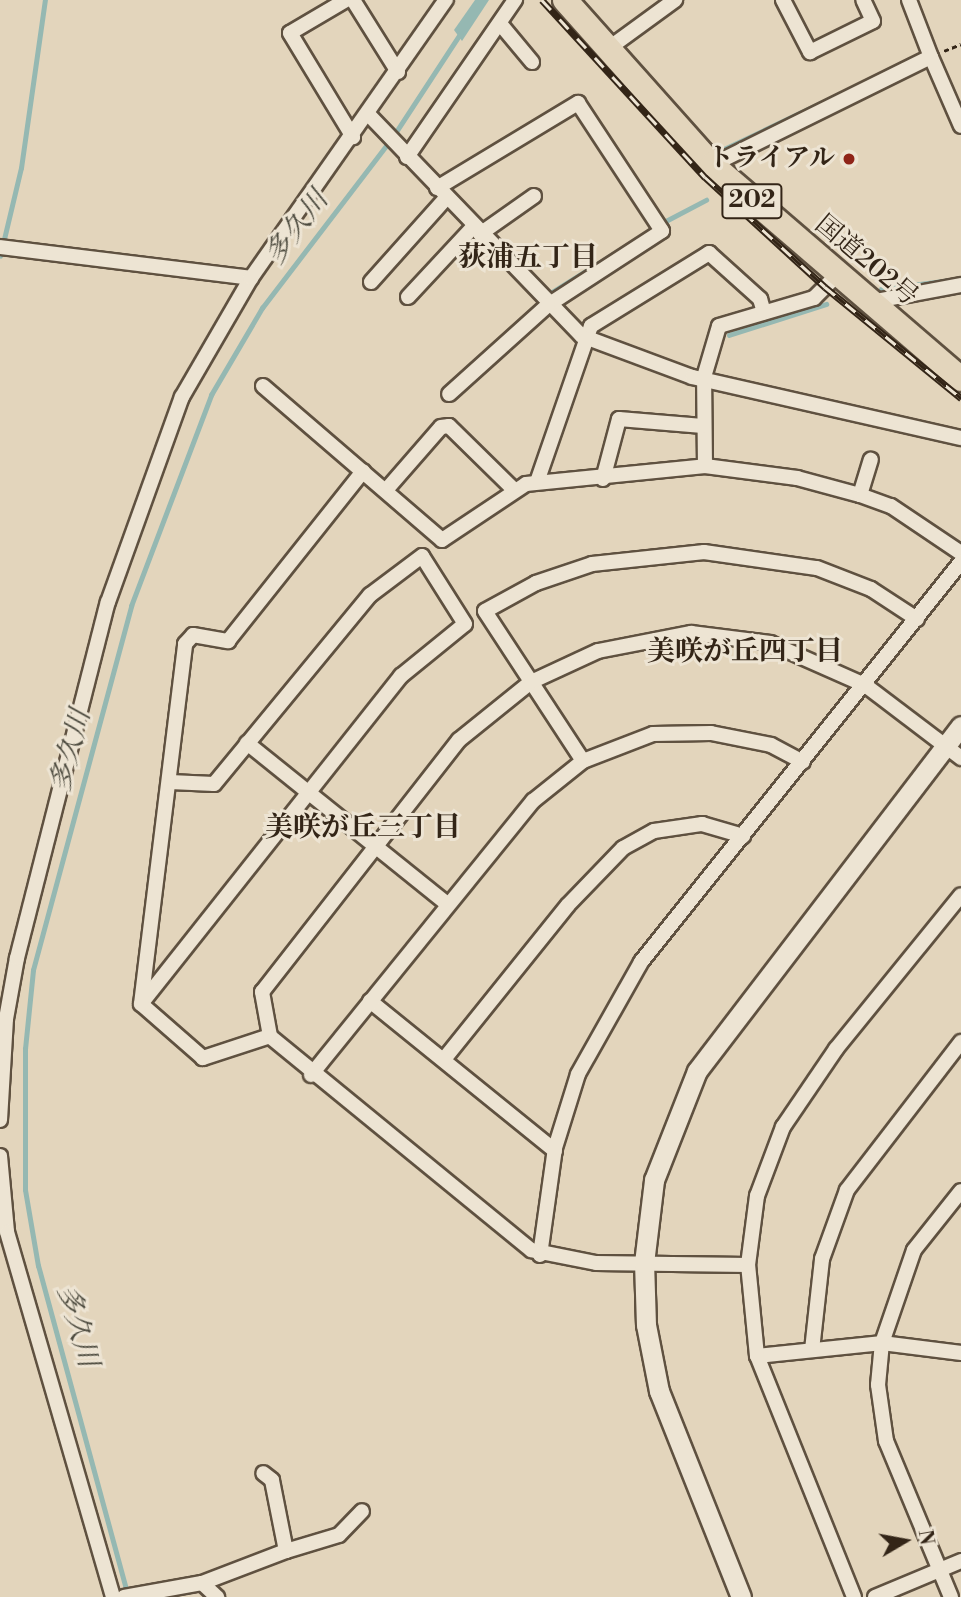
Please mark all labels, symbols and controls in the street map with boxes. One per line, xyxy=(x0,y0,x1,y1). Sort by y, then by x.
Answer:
place label: トライアル xyxy=(705,143,835,175)
marker: トライアル xyxy=(841,151,857,167)
road number: 202 xyxy=(720,181,784,222)
water label: 多久川 xyxy=(258,184,336,272)
street label: 国道202号 xyxy=(808,209,924,313)
district label: 荻浦五丁目 xyxy=(458,241,598,275)
district label: 美咲が丘四丁目 xyxy=(647,635,843,669)
water label: 多久川 xyxy=(44,706,98,796)
district label: 美咲が丘三丁目 xyxy=(265,811,461,845)
water label: 多久川 xyxy=(49,1281,105,1371)
north arrow xyxy=(870,1506,940,1576)
text: N xyxy=(913,1528,939,1547)

